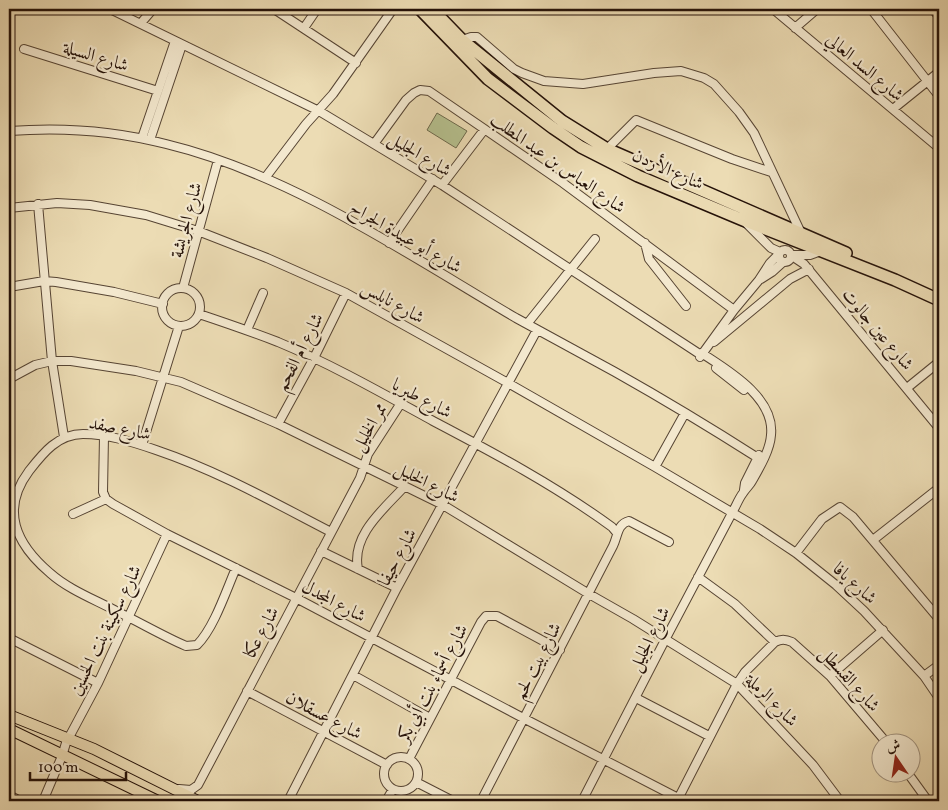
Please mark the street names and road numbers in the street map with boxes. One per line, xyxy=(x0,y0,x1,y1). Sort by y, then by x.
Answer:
street label: شارع السد العالي xyxy=(819,28,908,109)
street label: شارع السيلة xyxy=(59,35,131,80)
street label: شارع العباس بن عبد المطلب xyxy=(484,108,630,221)
street label: شارع الجليل xyxy=(382,127,456,185)
street label: شارع الأردن xyxy=(627,142,708,198)
street label: شارع الجريشة xyxy=(165,180,211,261)
street label: شارع أبو عبيدة الجراح xyxy=(344,194,467,282)
street label: شارع نابلس xyxy=(356,276,428,332)
street label: شارع عين جالوت xyxy=(834,284,919,377)
street label: شارع أم الفحم xyxy=(268,308,333,398)
street label: شارع طبريا xyxy=(386,373,456,426)
street label: ممر الخليل xyxy=(346,399,394,457)
street label: شارع صفد xyxy=(86,411,153,449)
street label: شارع الخليل xyxy=(389,456,463,511)
street label: شارع حيفا xyxy=(373,524,425,591)
street label: شارع يافا xyxy=(826,557,882,611)
street label: شارع سكينة بنت الحسين xyxy=(64,561,150,700)
street label: شارع المجدل xyxy=(296,575,370,631)
street label: شارع عكا xyxy=(238,603,287,663)
street label: شارع الجليل xyxy=(623,603,678,677)
street label: شارع أسماء بنت أبي بكر xyxy=(389,619,476,749)
street label: شارع بيت لحم xyxy=(508,619,571,706)
street label: شارع القسطل xyxy=(812,642,885,719)
street label: شارع الرملة xyxy=(738,668,803,734)
street label: شارع عسقلان xyxy=(280,686,366,748)

